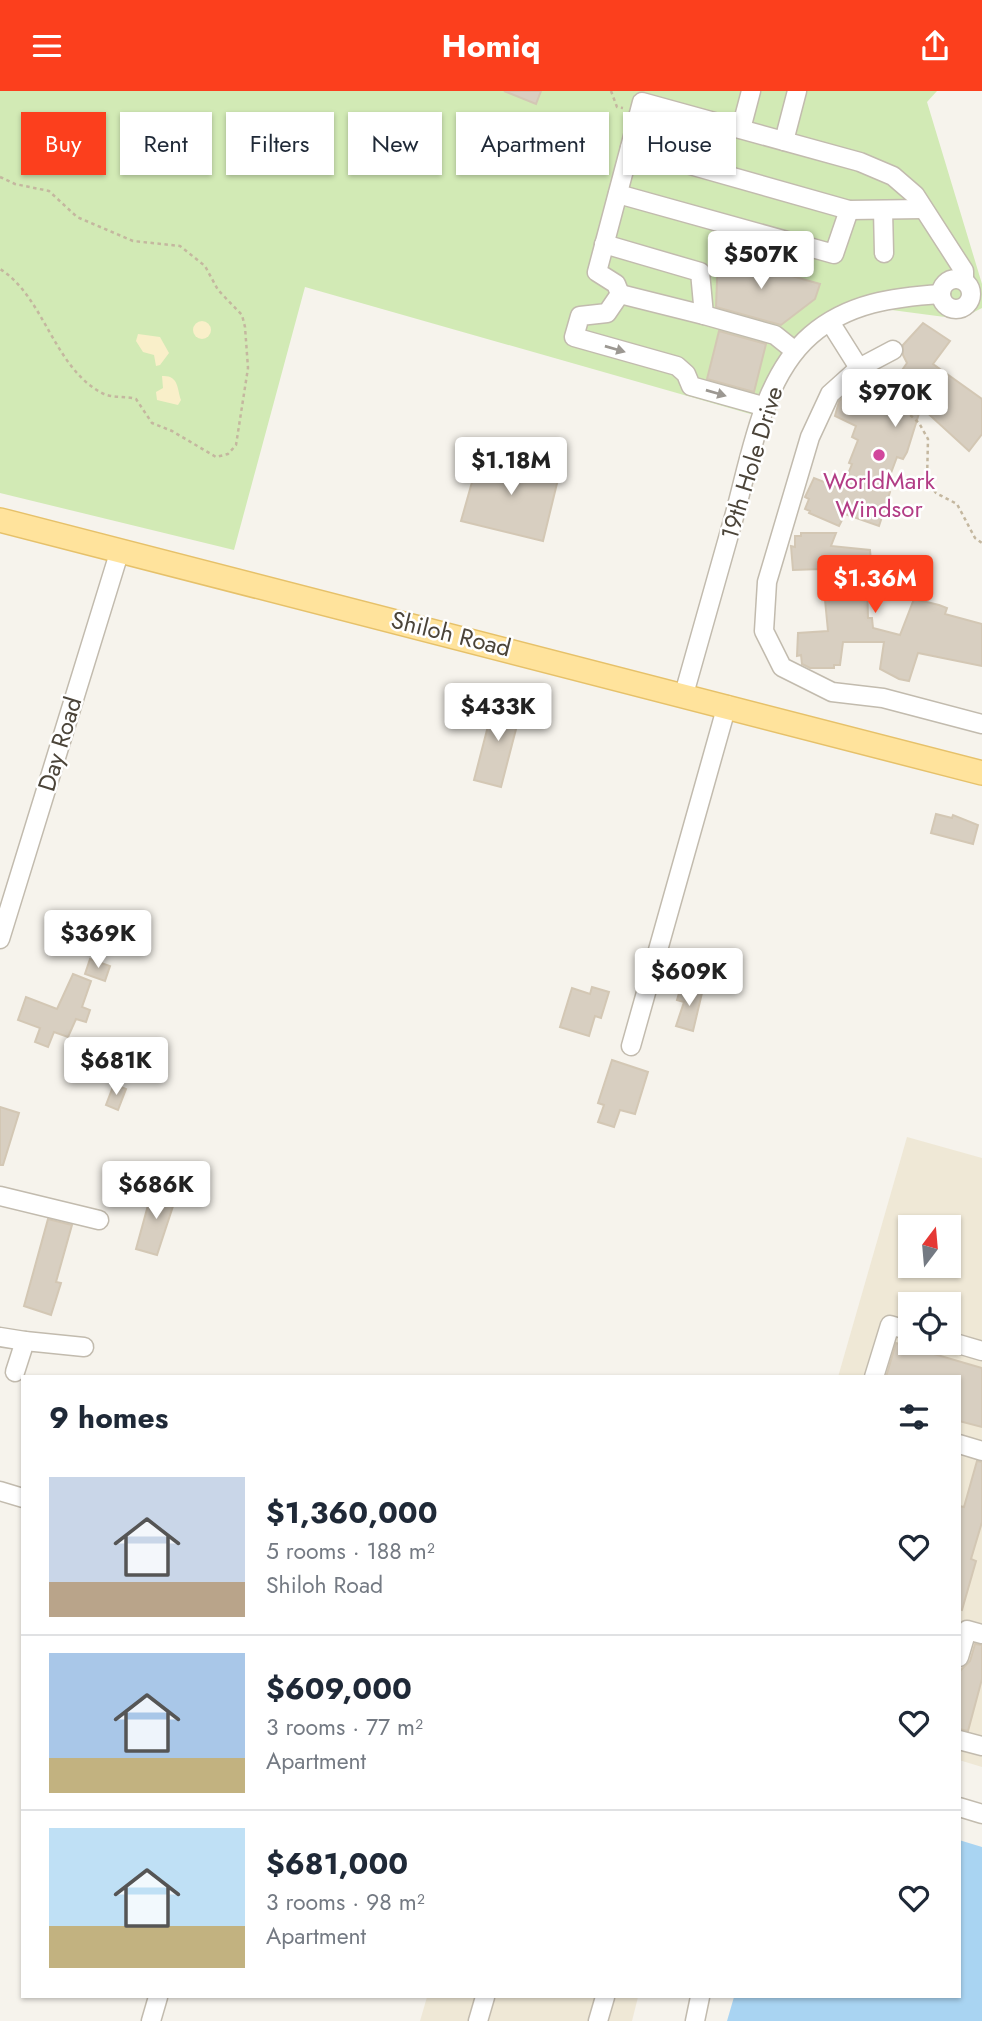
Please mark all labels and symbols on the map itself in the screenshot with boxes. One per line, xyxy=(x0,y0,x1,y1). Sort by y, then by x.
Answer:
pin: $507K xyxy=(712,231,810,291)
one-way arrow xyxy=(604,344,626,355)
pin: $970K xyxy=(846,369,944,429)
street label: 19th Hole Drive xyxy=(712,382,791,544)
one-way arrow xyxy=(706,388,728,399)
pin: $1.18M xyxy=(454,437,568,497)
marker: WorldMark Windsor xyxy=(871,447,887,463)
place label: WorldMark Windsor xyxy=(823,463,936,526)
pin: $1.36M xyxy=(818,555,932,615)
street label: Shiloh Road xyxy=(388,602,515,665)
pin: $433K xyxy=(449,683,547,743)
street label: Day Road xyxy=(29,692,90,795)
pin: $369K xyxy=(49,911,147,970)
pin: $609K xyxy=(640,949,738,1008)
pin: $681K xyxy=(67,1037,165,1097)
pin: $686K xyxy=(107,1161,205,1221)
north arrow xyxy=(898,1215,961,1277)

